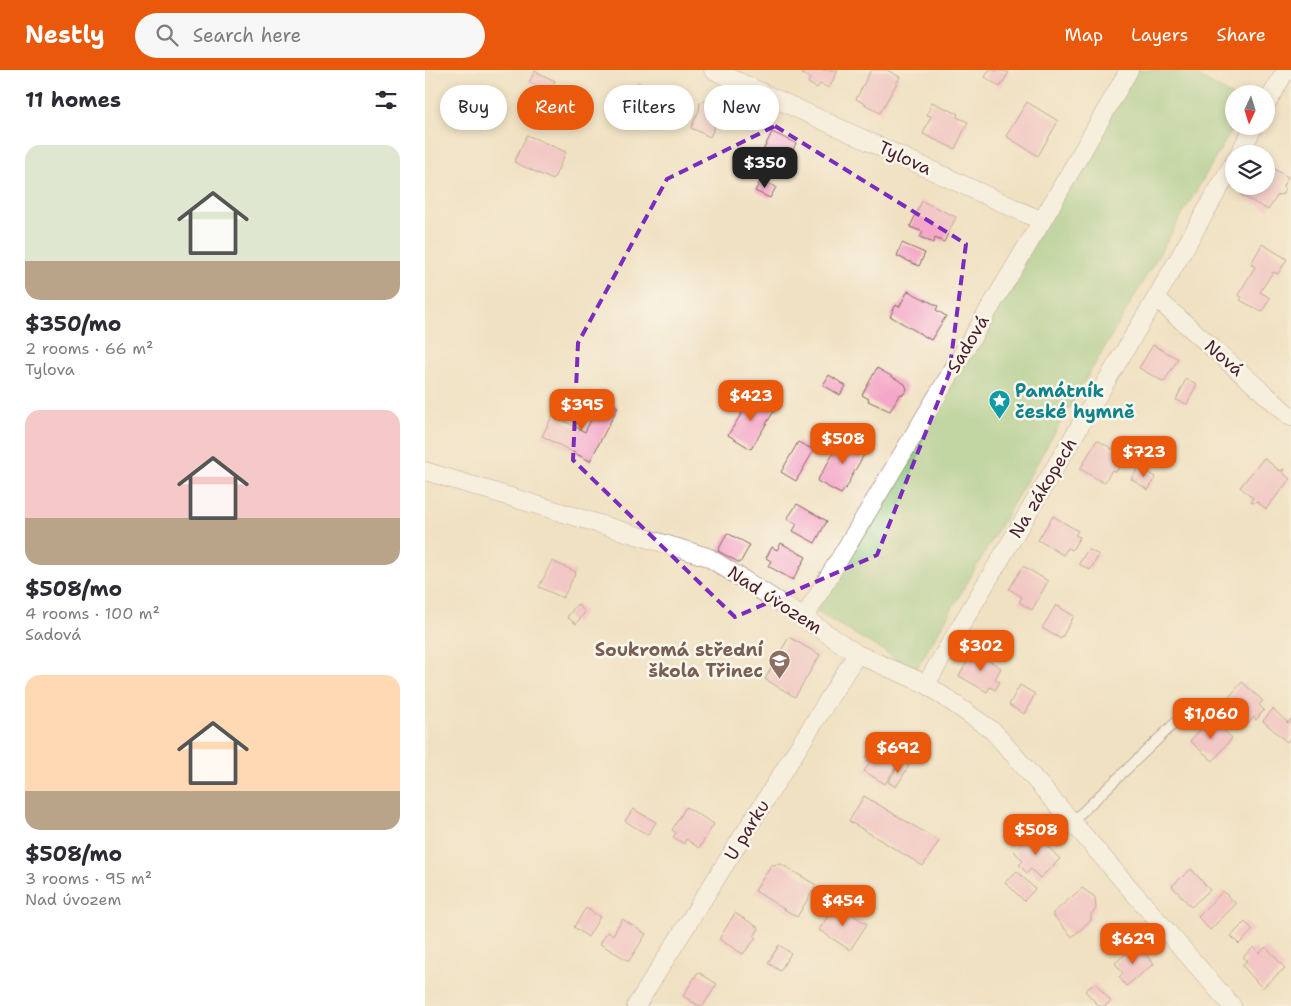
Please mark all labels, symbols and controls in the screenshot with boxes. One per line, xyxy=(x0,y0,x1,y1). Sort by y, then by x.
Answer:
search box xyxy=(135,13,485,58)
text: Nestly xyxy=(25,19,105,51)
icon: search xyxy=(153,21,181,49)
text: Search here xyxy=(193,23,301,48)
text: Map xyxy=(1065,23,1103,47)
text: Layers xyxy=(1131,23,1188,47)
text: Share xyxy=(1216,23,1266,47)
chip: Buy xyxy=(440,85,507,130)
chip: Rent xyxy=(517,85,594,130)
chip: Filters xyxy=(604,85,694,130)
chip: New xyxy=(704,85,779,130)
north arrow xyxy=(1225,85,1275,135)
map controls xyxy=(1225,85,1275,195)
text: 11 homes xyxy=(25,86,121,114)
icon: filters xyxy=(372,86,400,114)
street label: Tylova xyxy=(875,135,935,181)
button: layers xyxy=(1225,145,1275,195)
pin: $350 xyxy=(735,146,795,189)
text: $350 xyxy=(743,152,787,173)
icon: home xyxy=(168,178,258,268)
text: $350/mo xyxy=(25,310,122,338)
street label: Sadová xyxy=(941,311,995,377)
street label: Nová xyxy=(1199,334,1249,382)
text: 2 rooms · 66 m² xyxy=(25,338,153,359)
text: Tylova xyxy=(25,359,75,380)
place label: Památník české hymně xyxy=(1015,379,1135,424)
pin: $423 xyxy=(721,380,781,422)
text: $423 xyxy=(729,385,773,406)
pin: $395 xyxy=(552,388,612,431)
place icon: Památník české hymně xyxy=(987,389,1011,420)
text: $395 xyxy=(561,394,603,415)
pin: $508 xyxy=(813,422,873,465)
text: $508 xyxy=(821,428,865,449)
street label: Na zákopech xyxy=(1004,433,1082,543)
pin: $723 xyxy=(1114,436,1174,478)
text: $723 xyxy=(1122,441,1166,462)
icon: home xyxy=(168,443,258,533)
street label: Nad úvozem xyxy=(723,560,827,640)
text: $508/mo xyxy=(25,575,122,603)
text: 4 rooms · 100 m² xyxy=(25,603,160,624)
text: Sadová xyxy=(25,624,81,645)
pin: $302 xyxy=(951,630,1011,672)
text: $302 xyxy=(959,635,1003,656)
place label: Soukromá střední škola Třinec xyxy=(595,638,763,683)
school or university icon: Soukromá střední škola Třinec xyxy=(767,648,791,679)
pin: $1,060 xyxy=(1170,698,1252,740)
text: $1,060 xyxy=(1184,703,1238,724)
icon: home xyxy=(168,708,258,798)
pin: $692 xyxy=(868,732,928,774)
text: $692 xyxy=(876,737,920,758)
street label: U parku xyxy=(719,795,775,865)
pin: $508 xyxy=(1006,814,1066,856)
text: $508 xyxy=(1014,819,1058,840)
text: $508/mo xyxy=(25,840,122,868)
text: 3 rooms · 95 m² xyxy=(25,868,152,889)
pin: $454 xyxy=(813,884,873,927)
text: Nad úvozem xyxy=(25,889,121,910)
text: $454 xyxy=(822,890,864,911)
pin: $629 xyxy=(1103,922,1163,965)
text: $629 xyxy=(1111,928,1155,949)

